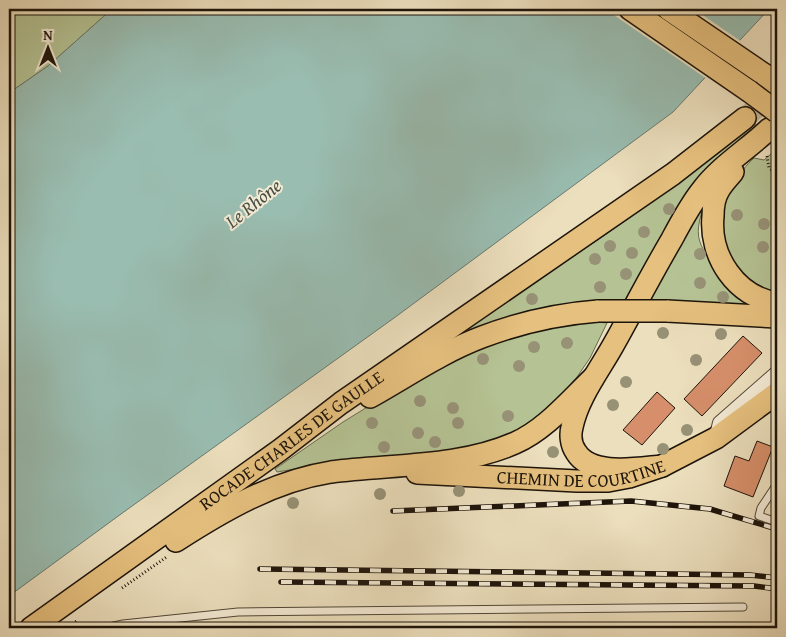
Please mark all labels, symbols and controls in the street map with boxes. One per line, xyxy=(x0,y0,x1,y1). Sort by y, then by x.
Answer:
north arrow xyxy=(22,22,72,72)
text: N xyxy=(43,25,53,45)
water label: Le Rhône xyxy=(218,171,287,235)
street label: ROCADE CHARLES DE GAULLE xyxy=(193,364,389,517)
street label: CHEMIN DE COURTINE xyxy=(496,452,669,494)

